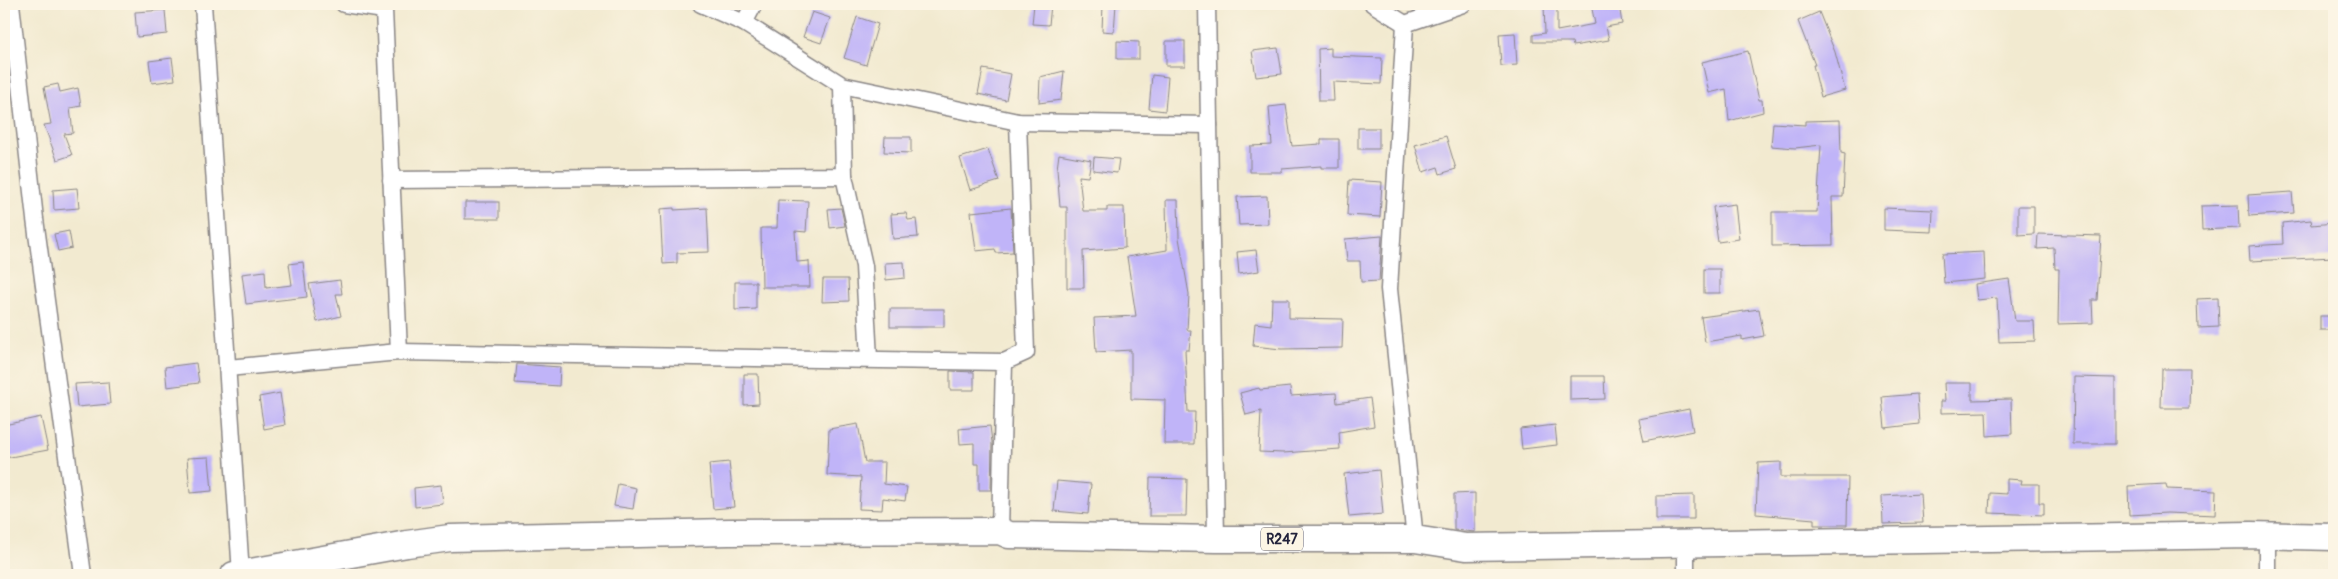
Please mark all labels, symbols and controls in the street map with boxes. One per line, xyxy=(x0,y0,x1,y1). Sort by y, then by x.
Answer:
road number: R247 xyxy=(1261,528,1303,550)

